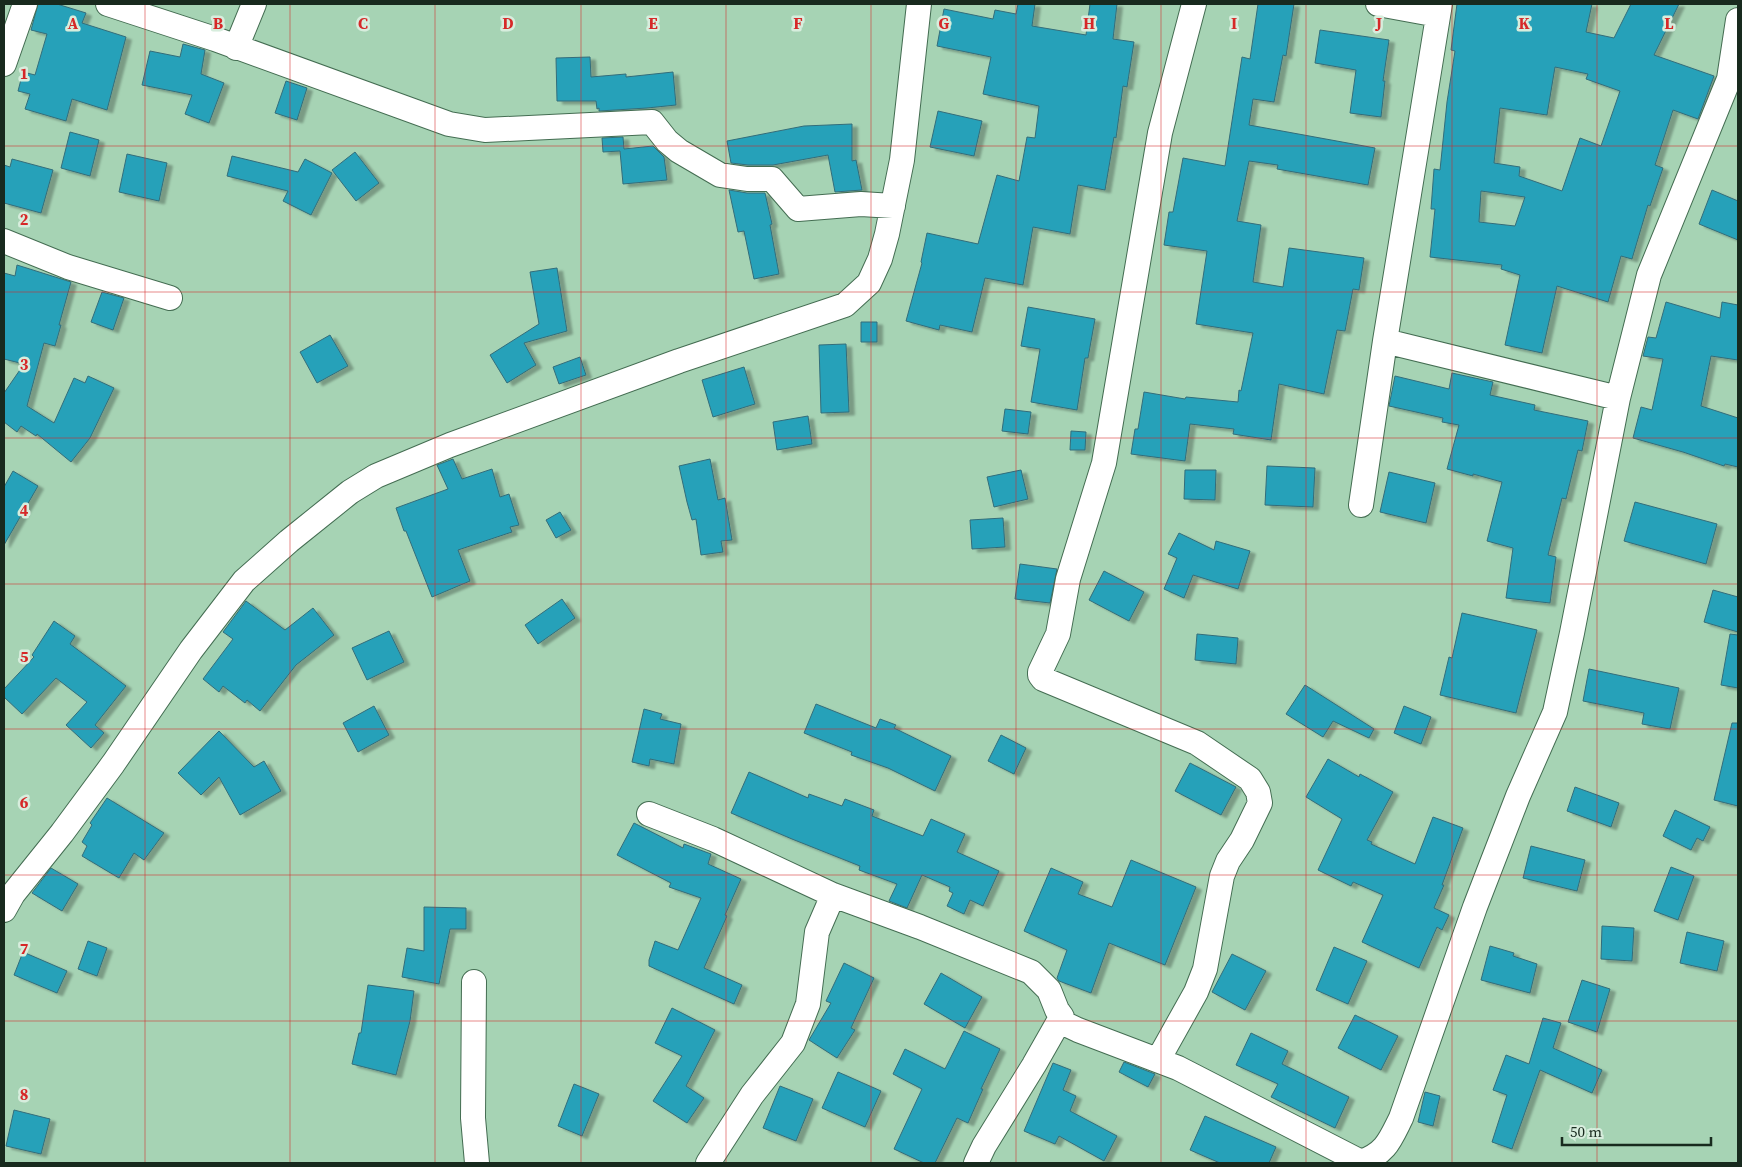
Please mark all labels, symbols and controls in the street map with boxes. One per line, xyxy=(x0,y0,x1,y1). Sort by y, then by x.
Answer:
text: A xyxy=(68,12,79,34)
text: B xyxy=(213,12,224,34)
text: C xyxy=(358,12,368,34)
text: D xyxy=(502,12,514,34)
text: E xyxy=(648,12,658,34)
text: F xyxy=(793,12,803,34)
text: G xyxy=(939,12,950,34)
text: H xyxy=(1083,12,1095,34)
text: I xyxy=(1231,12,1237,34)
text: J xyxy=(1375,12,1382,34)
text: K xyxy=(1518,12,1530,34)
text: L xyxy=(1664,12,1674,34)
text: 1 xyxy=(20,62,28,84)
text: 2 xyxy=(20,208,29,230)
text: 3 xyxy=(20,353,29,375)
text: 4 xyxy=(20,499,29,521)
text: 5 xyxy=(20,645,29,667)
text: 6 xyxy=(20,791,29,813)
text: 7 xyxy=(20,937,29,959)
text: 8 xyxy=(20,1083,28,1105)
scale bar xyxy=(1562,1114,1711,1146)
text: 50 m xyxy=(1570,1121,1602,1142)

